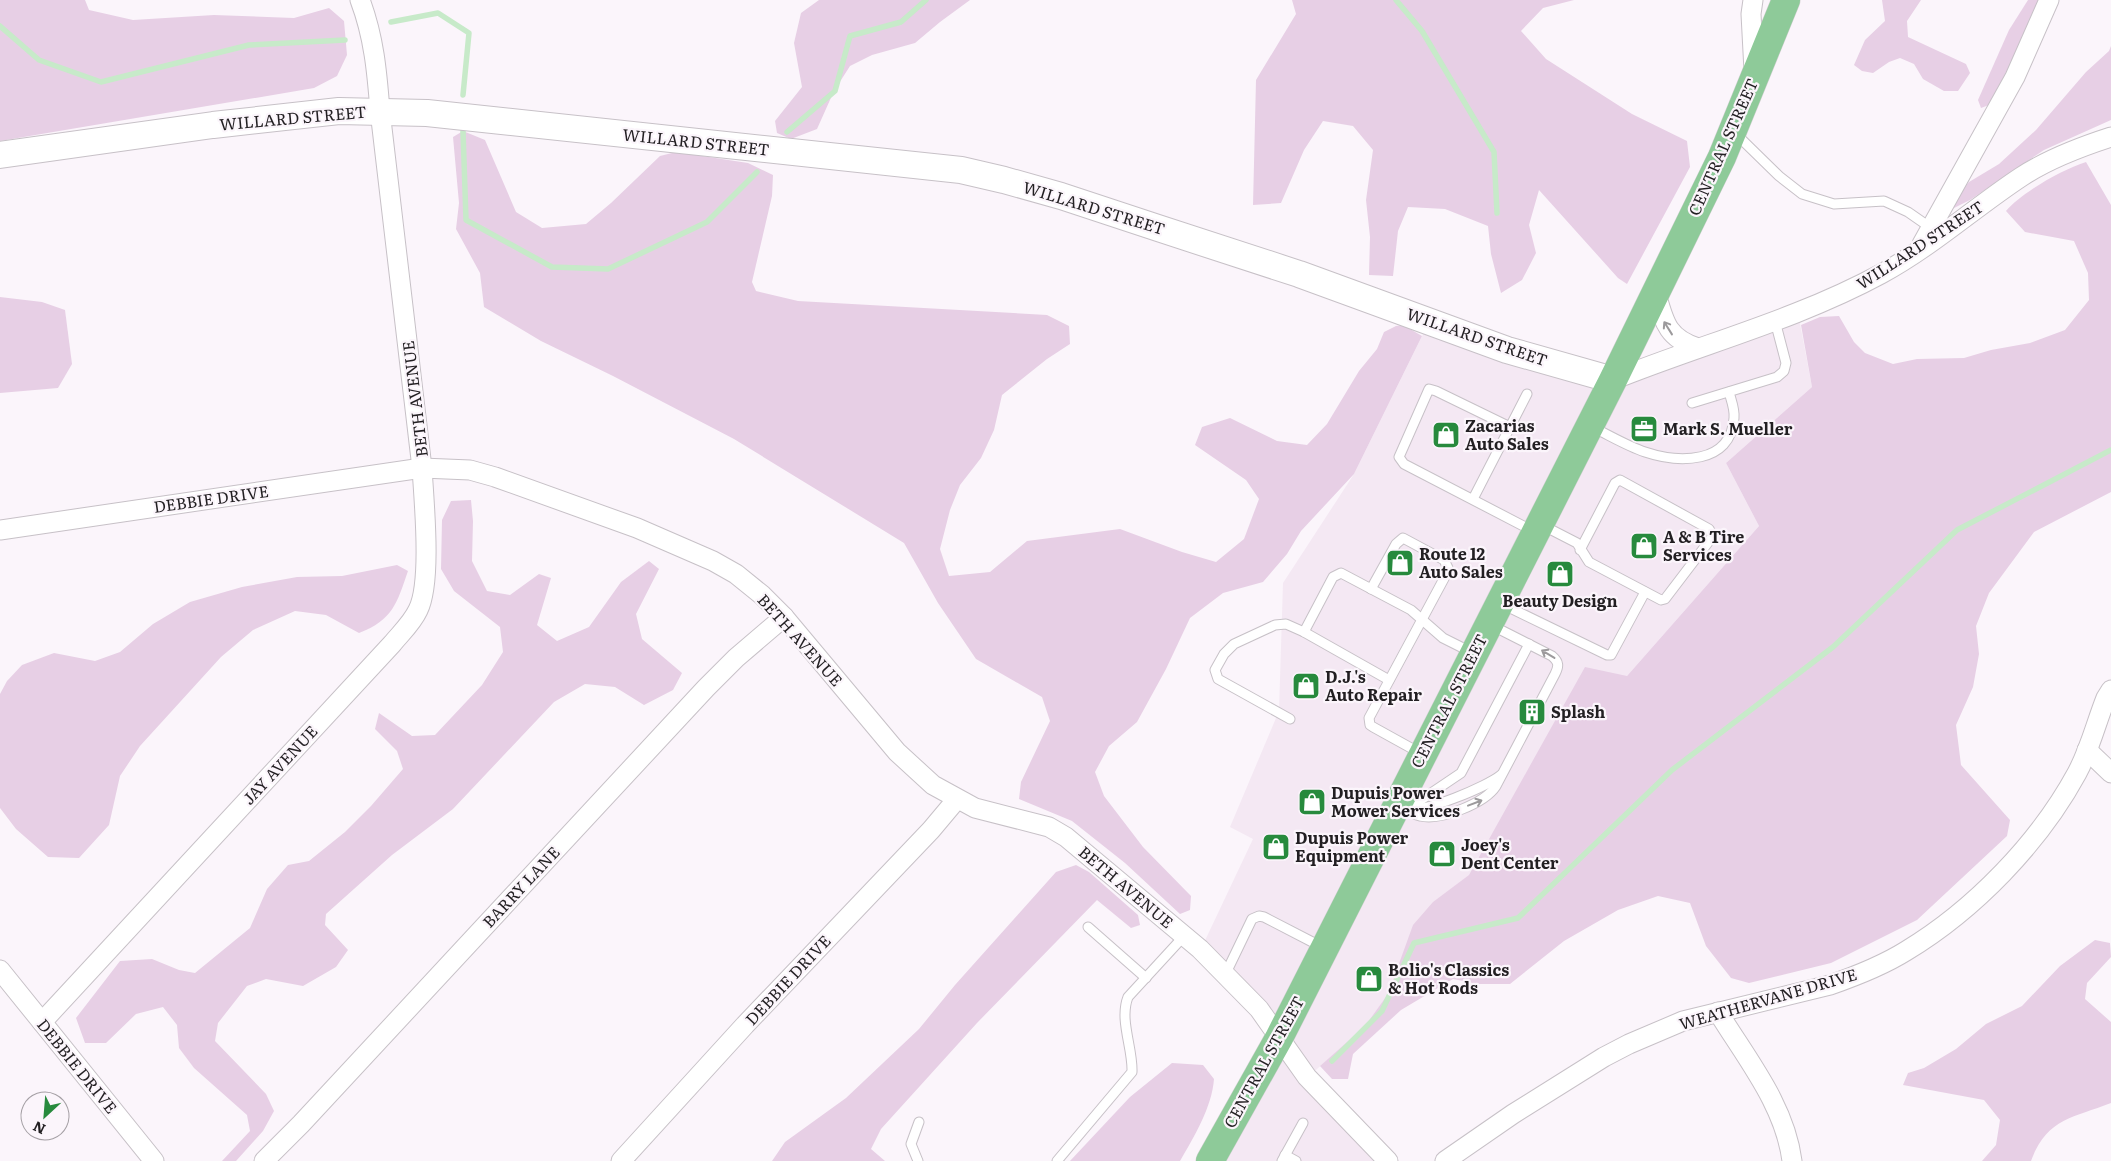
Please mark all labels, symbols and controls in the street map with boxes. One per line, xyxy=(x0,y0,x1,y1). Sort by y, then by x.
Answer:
street label: CENTRAL STREET xyxy=(1681,74,1763,219)
street label: WILLARD STREET xyxy=(218,99,368,135)
street label: WILLARD STREET xyxy=(621,121,771,161)
street label: WILLARD STREET xyxy=(1020,174,1169,240)
street label: WILLARD STREET xyxy=(1851,194,1988,294)
street label: WILLARD STREET xyxy=(1404,301,1551,371)
one-way arrow xyxy=(1663,321,1673,335)
street label: BETH AVENUE xyxy=(395,339,433,459)
place label: Zacarias Auto Sales xyxy=(1465,413,1549,455)
office icon: Mark S. Mueller xyxy=(1629,414,1659,444)
place label: Mark S. Mueller xyxy=(1663,416,1793,440)
shop icon: Zacarias Auto Sales xyxy=(1431,420,1461,450)
street label: DEBBIE DRIVE xyxy=(152,478,270,518)
place label: A & B Tire Services xyxy=(1663,524,1744,566)
shop icon: A & B Tire Services xyxy=(1629,531,1659,561)
place label: Route 12 Auto Sales xyxy=(1419,541,1503,583)
shop icon: Route 12 Auto Sales xyxy=(1385,548,1415,578)
shop icon: Beauty Design xyxy=(1545,559,1575,589)
street label: BETH AVENUE xyxy=(753,588,849,691)
place label: Beauty Design xyxy=(1502,588,1618,612)
street label: CENTRAL STREET xyxy=(1404,629,1492,772)
one-way arrow xyxy=(1541,649,1555,659)
place label: D.J.'s Auto Repair xyxy=(1325,664,1422,706)
shop icon: D.J.'s Auto Repair xyxy=(1291,671,1321,701)
building icon: Splash xyxy=(1517,697,1547,727)
place label: Splash xyxy=(1551,699,1605,723)
street label: JAY AVENUE xyxy=(236,719,322,809)
place label: Dupuis Power Mower Services xyxy=(1331,780,1460,822)
shop icon: Dupuis Power Mower Services xyxy=(1297,787,1327,817)
one-way arrow xyxy=(1467,798,1482,807)
place label: Dupuis Power Equipment xyxy=(1295,825,1409,867)
shop icon: Dupuis Power Equipment xyxy=(1261,832,1291,862)
place label: Joey's Dent Center xyxy=(1461,832,1559,874)
street label: BETH AVENUE xyxy=(1074,839,1179,933)
shop icon: Joey's Dent Center xyxy=(1427,839,1457,869)
street label: BARRY LANE xyxy=(476,840,564,933)
street label: DEBBIE DRIVE xyxy=(739,929,836,1030)
place label: Bolio's Classics & Hot Rods xyxy=(1388,957,1509,999)
street label: WEATHERVANE DRIVE xyxy=(1676,961,1860,1035)
shop icon: Bolio's Classics & Hot Rods xyxy=(1354,964,1384,994)
street label: CENTRAL STREET xyxy=(1217,991,1310,1132)
street label: DEBBIE DRIVE xyxy=(32,1013,124,1118)
north arrow xyxy=(20,1091,70,1141)
text: N xyxy=(29,1117,49,1140)

